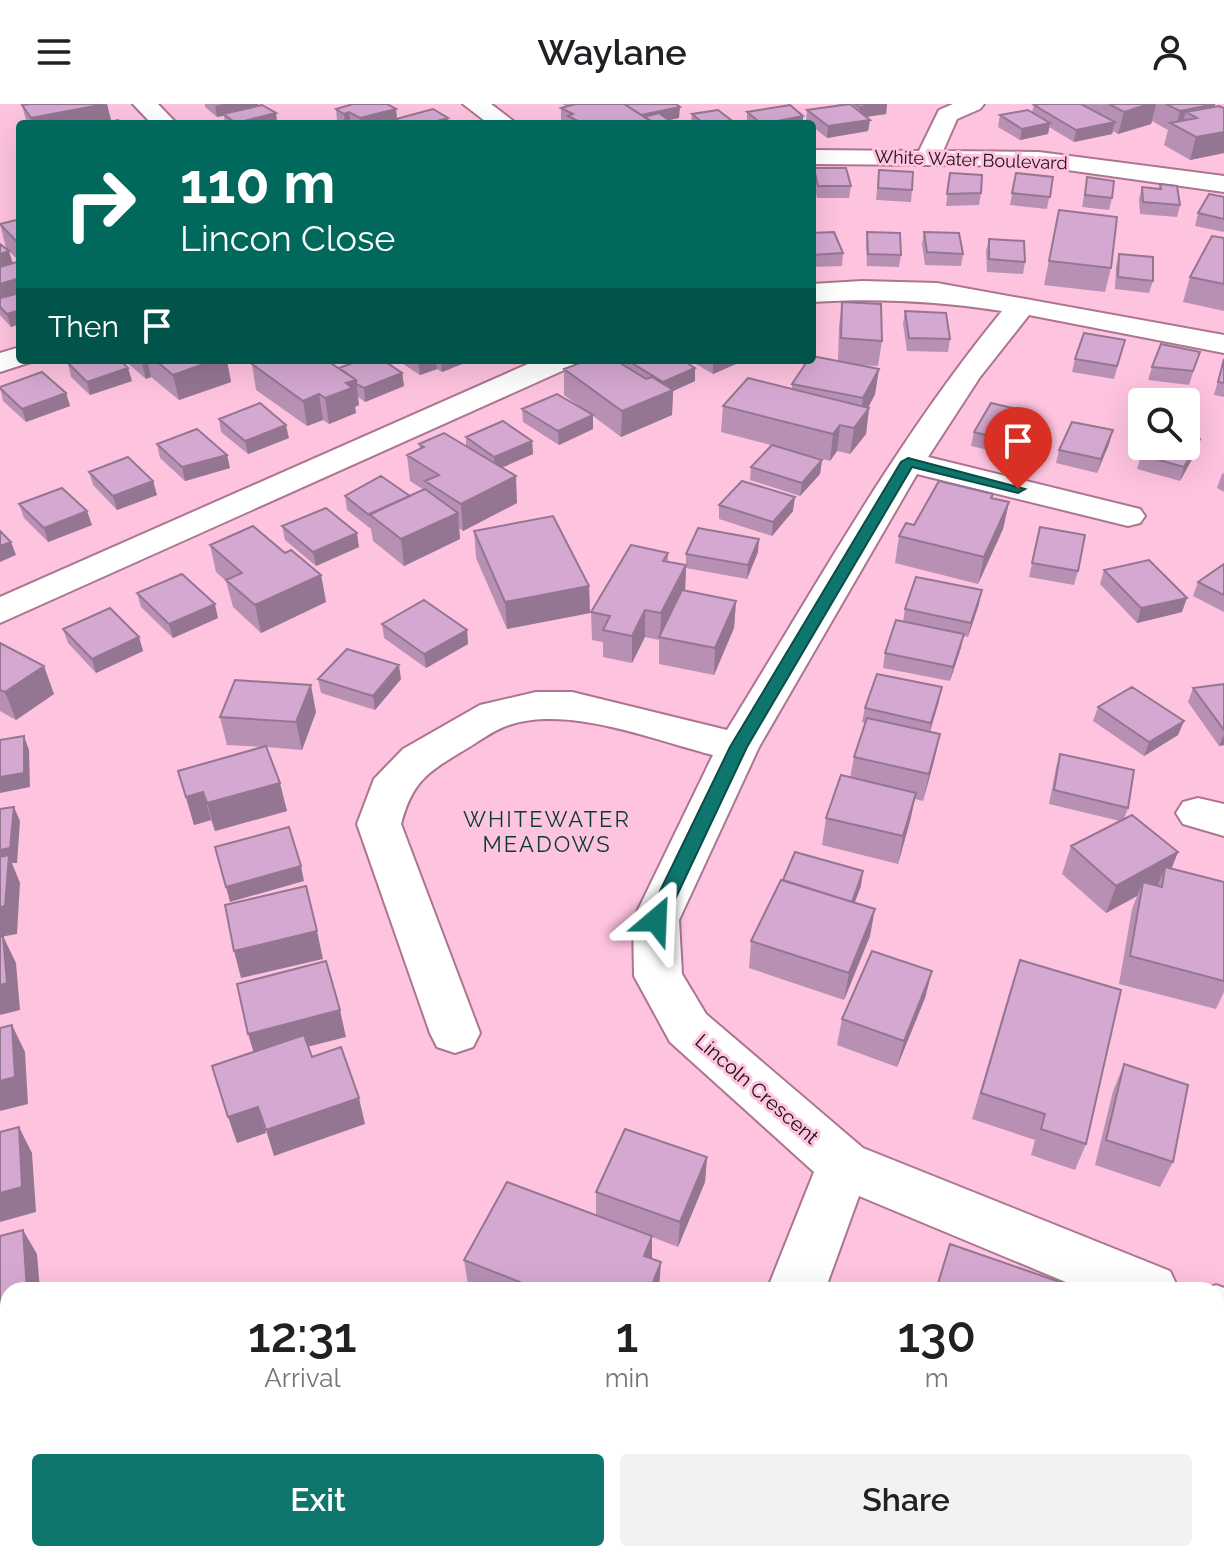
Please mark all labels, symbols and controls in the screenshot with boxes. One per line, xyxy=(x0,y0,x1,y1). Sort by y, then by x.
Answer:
icon: menu xyxy=(32,30,76,74)
icon: person xyxy=(1148,30,1192,74)
text: Waylane xyxy=(537,31,687,73)
street label: White Water Boulevard xyxy=(874,146,1068,173)
text: 110 m xyxy=(180,150,335,216)
icon: right xyxy=(48,152,152,256)
text: Lincon Close xyxy=(180,217,395,259)
icon: arrive xyxy=(135,304,179,348)
text: Then xyxy=(48,309,119,344)
map controls xyxy=(1128,388,1200,460)
button: search xyxy=(1128,388,1200,460)
pin xyxy=(984,407,1052,489)
icon: arrive xyxy=(996,419,1040,463)
district label: WHITEWATER MEADOWS xyxy=(463,806,631,857)
position arrow xyxy=(614,878,698,962)
street label: Lincoln Crescent xyxy=(691,1029,824,1149)
text: 12:31 xyxy=(248,1307,357,1363)
text: 1 xyxy=(616,1307,638,1363)
text: 130 xyxy=(898,1307,976,1363)
text: Arrival xyxy=(264,1363,340,1393)
text: min xyxy=(605,1363,649,1393)
text: m xyxy=(925,1363,949,1393)
button: Exit xyxy=(32,1454,604,1546)
button: Share xyxy=(620,1454,1192,1546)

